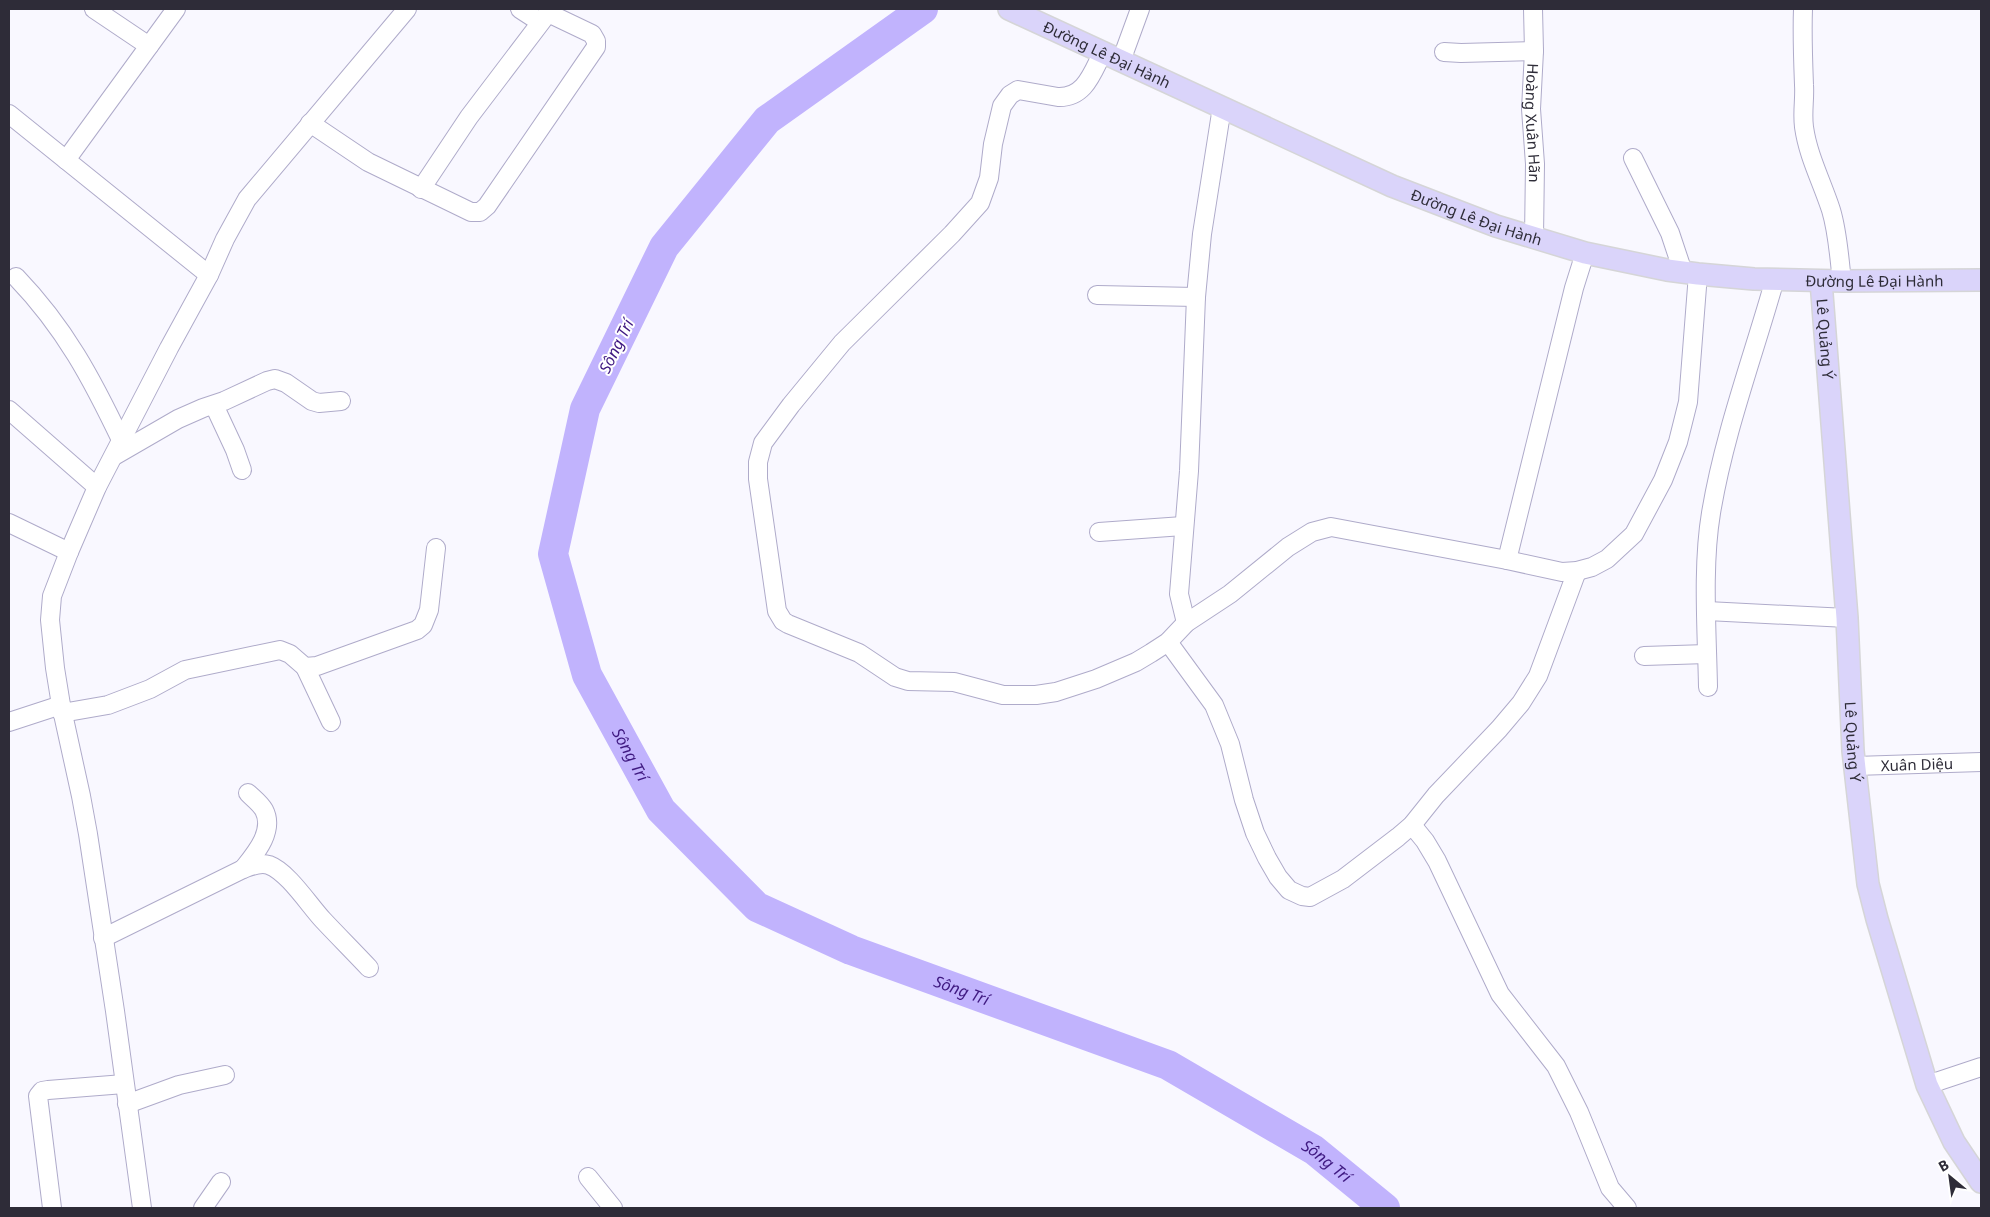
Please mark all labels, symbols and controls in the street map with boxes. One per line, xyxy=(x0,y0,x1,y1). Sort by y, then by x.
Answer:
street label: Đường Lê Đại Hành xyxy=(1040,16,1174,92)
street label: Hoàng Xuân Hãn xyxy=(1521,63,1545,183)
street label: Đường Lê Đại Hành xyxy=(1408,184,1545,249)
street label: Đường Lê Đại Hành xyxy=(1805,270,1944,291)
street label: Lê Quảng Ý xyxy=(1812,298,1839,380)
water label: Sông Trí xyxy=(594,314,639,377)
street label: Lê Quảng Ý xyxy=(1841,701,1866,784)
water label: Sông Trí xyxy=(607,724,655,787)
street label: Xuân Diệu xyxy=(1881,753,1953,775)
water label: Sông Trí xyxy=(931,970,994,1011)
water label: Sông Trí xyxy=(1298,1134,1358,1188)
north arrow xyxy=(1925,1152,1975,1202)
text: B xyxy=(1935,1155,1952,1176)

